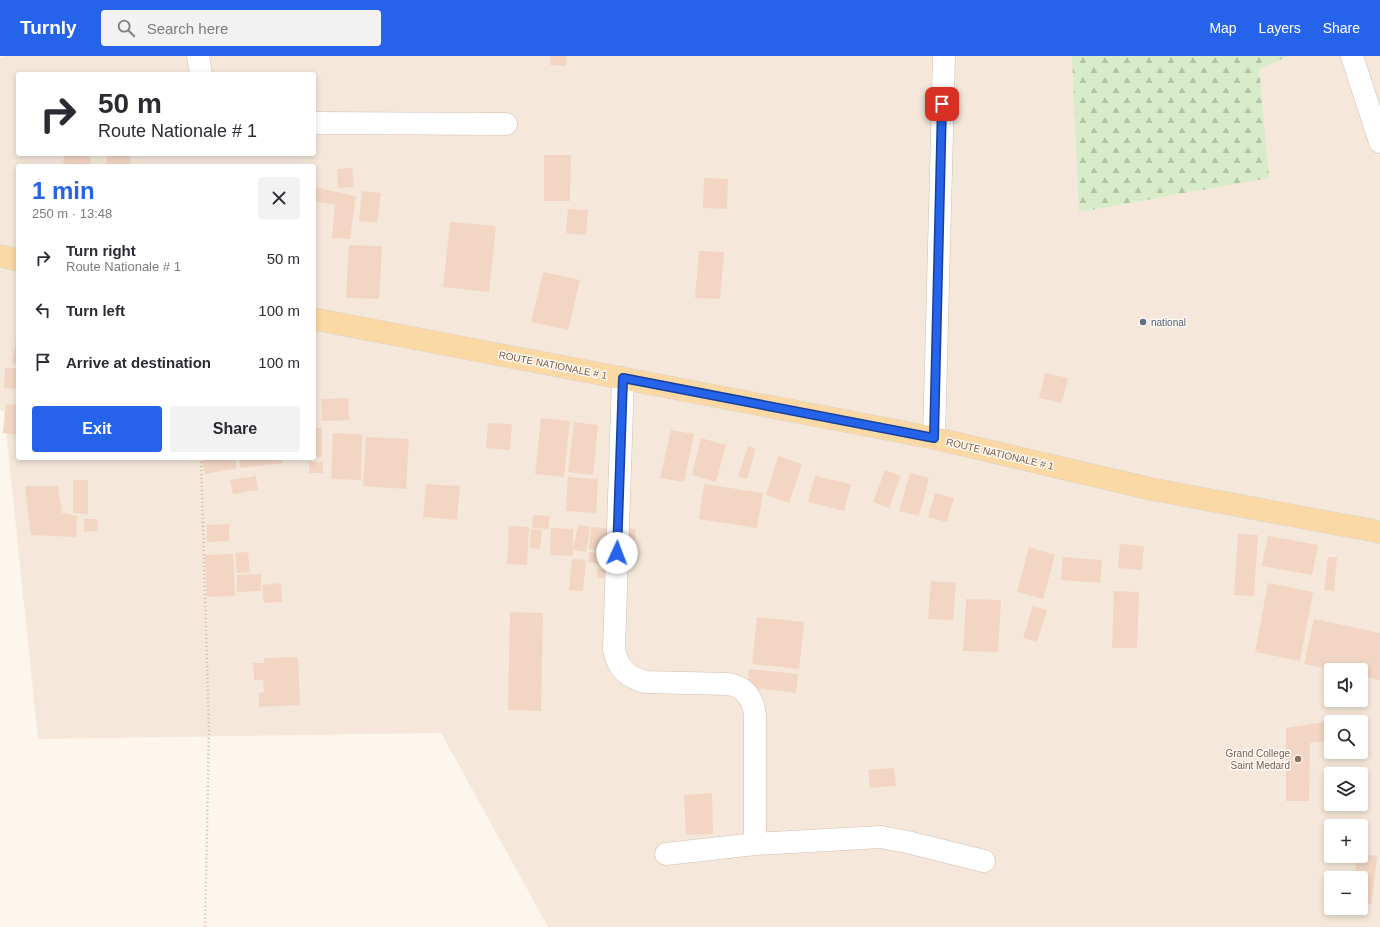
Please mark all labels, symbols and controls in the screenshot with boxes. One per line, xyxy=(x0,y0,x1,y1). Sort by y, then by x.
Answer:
search box xyxy=(101,10,381,46)
text: Turnly xyxy=(20,17,77,38)
icon: search xyxy=(115,17,137,39)
text: Search here xyxy=(147,20,228,37)
text: Map xyxy=(1209,20,1237,36)
text: Layers xyxy=(1259,20,1301,36)
text: Share xyxy=(1323,20,1360,36)
pin xyxy=(925,87,959,121)
icon: right xyxy=(32,88,84,140)
text: 50 m xyxy=(98,88,162,119)
icon: arrive xyxy=(931,93,953,115)
text: Route Nationale # 1 xyxy=(98,121,257,141)
text: 1 min xyxy=(32,177,95,204)
button: close xyxy=(258,177,300,219)
text: 250 m · 13:48 xyxy=(32,206,112,221)
text: Turn right xyxy=(66,242,136,259)
icon: right xyxy=(32,247,54,269)
text: 50 m xyxy=(267,250,300,267)
text: Route Nationale # 1 xyxy=(66,259,181,274)
icon: left xyxy=(32,299,54,321)
text: Turn left xyxy=(66,302,125,319)
text: 100 m xyxy=(258,302,300,319)
marker: national xyxy=(1138,317,1148,327)
place label: national xyxy=(1151,317,1186,328)
street label: ROUTE NATIONALE # 1 xyxy=(498,349,609,381)
icon: arrive xyxy=(32,351,54,373)
text: Arrive at destination xyxy=(66,354,211,371)
text: 100 m xyxy=(258,354,300,371)
button: Exit xyxy=(32,406,162,452)
button: Share xyxy=(170,406,300,452)
street label: ROUTE NATIONALE # 1 xyxy=(945,436,1055,472)
position arrow xyxy=(596,532,638,574)
map controls xyxy=(1324,663,1368,915)
button: sound xyxy=(1324,663,1368,707)
button: search xyxy=(1324,715,1368,759)
place label: Grand College Saint Medard xyxy=(1226,748,1290,771)
marker: Grand College Saint Medard xyxy=(1293,754,1303,764)
button: layers xyxy=(1324,767,1368,811)
button: + xyxy=(1324,819,1368,863)
button: − xyxy=(1324,871,1368,915)

